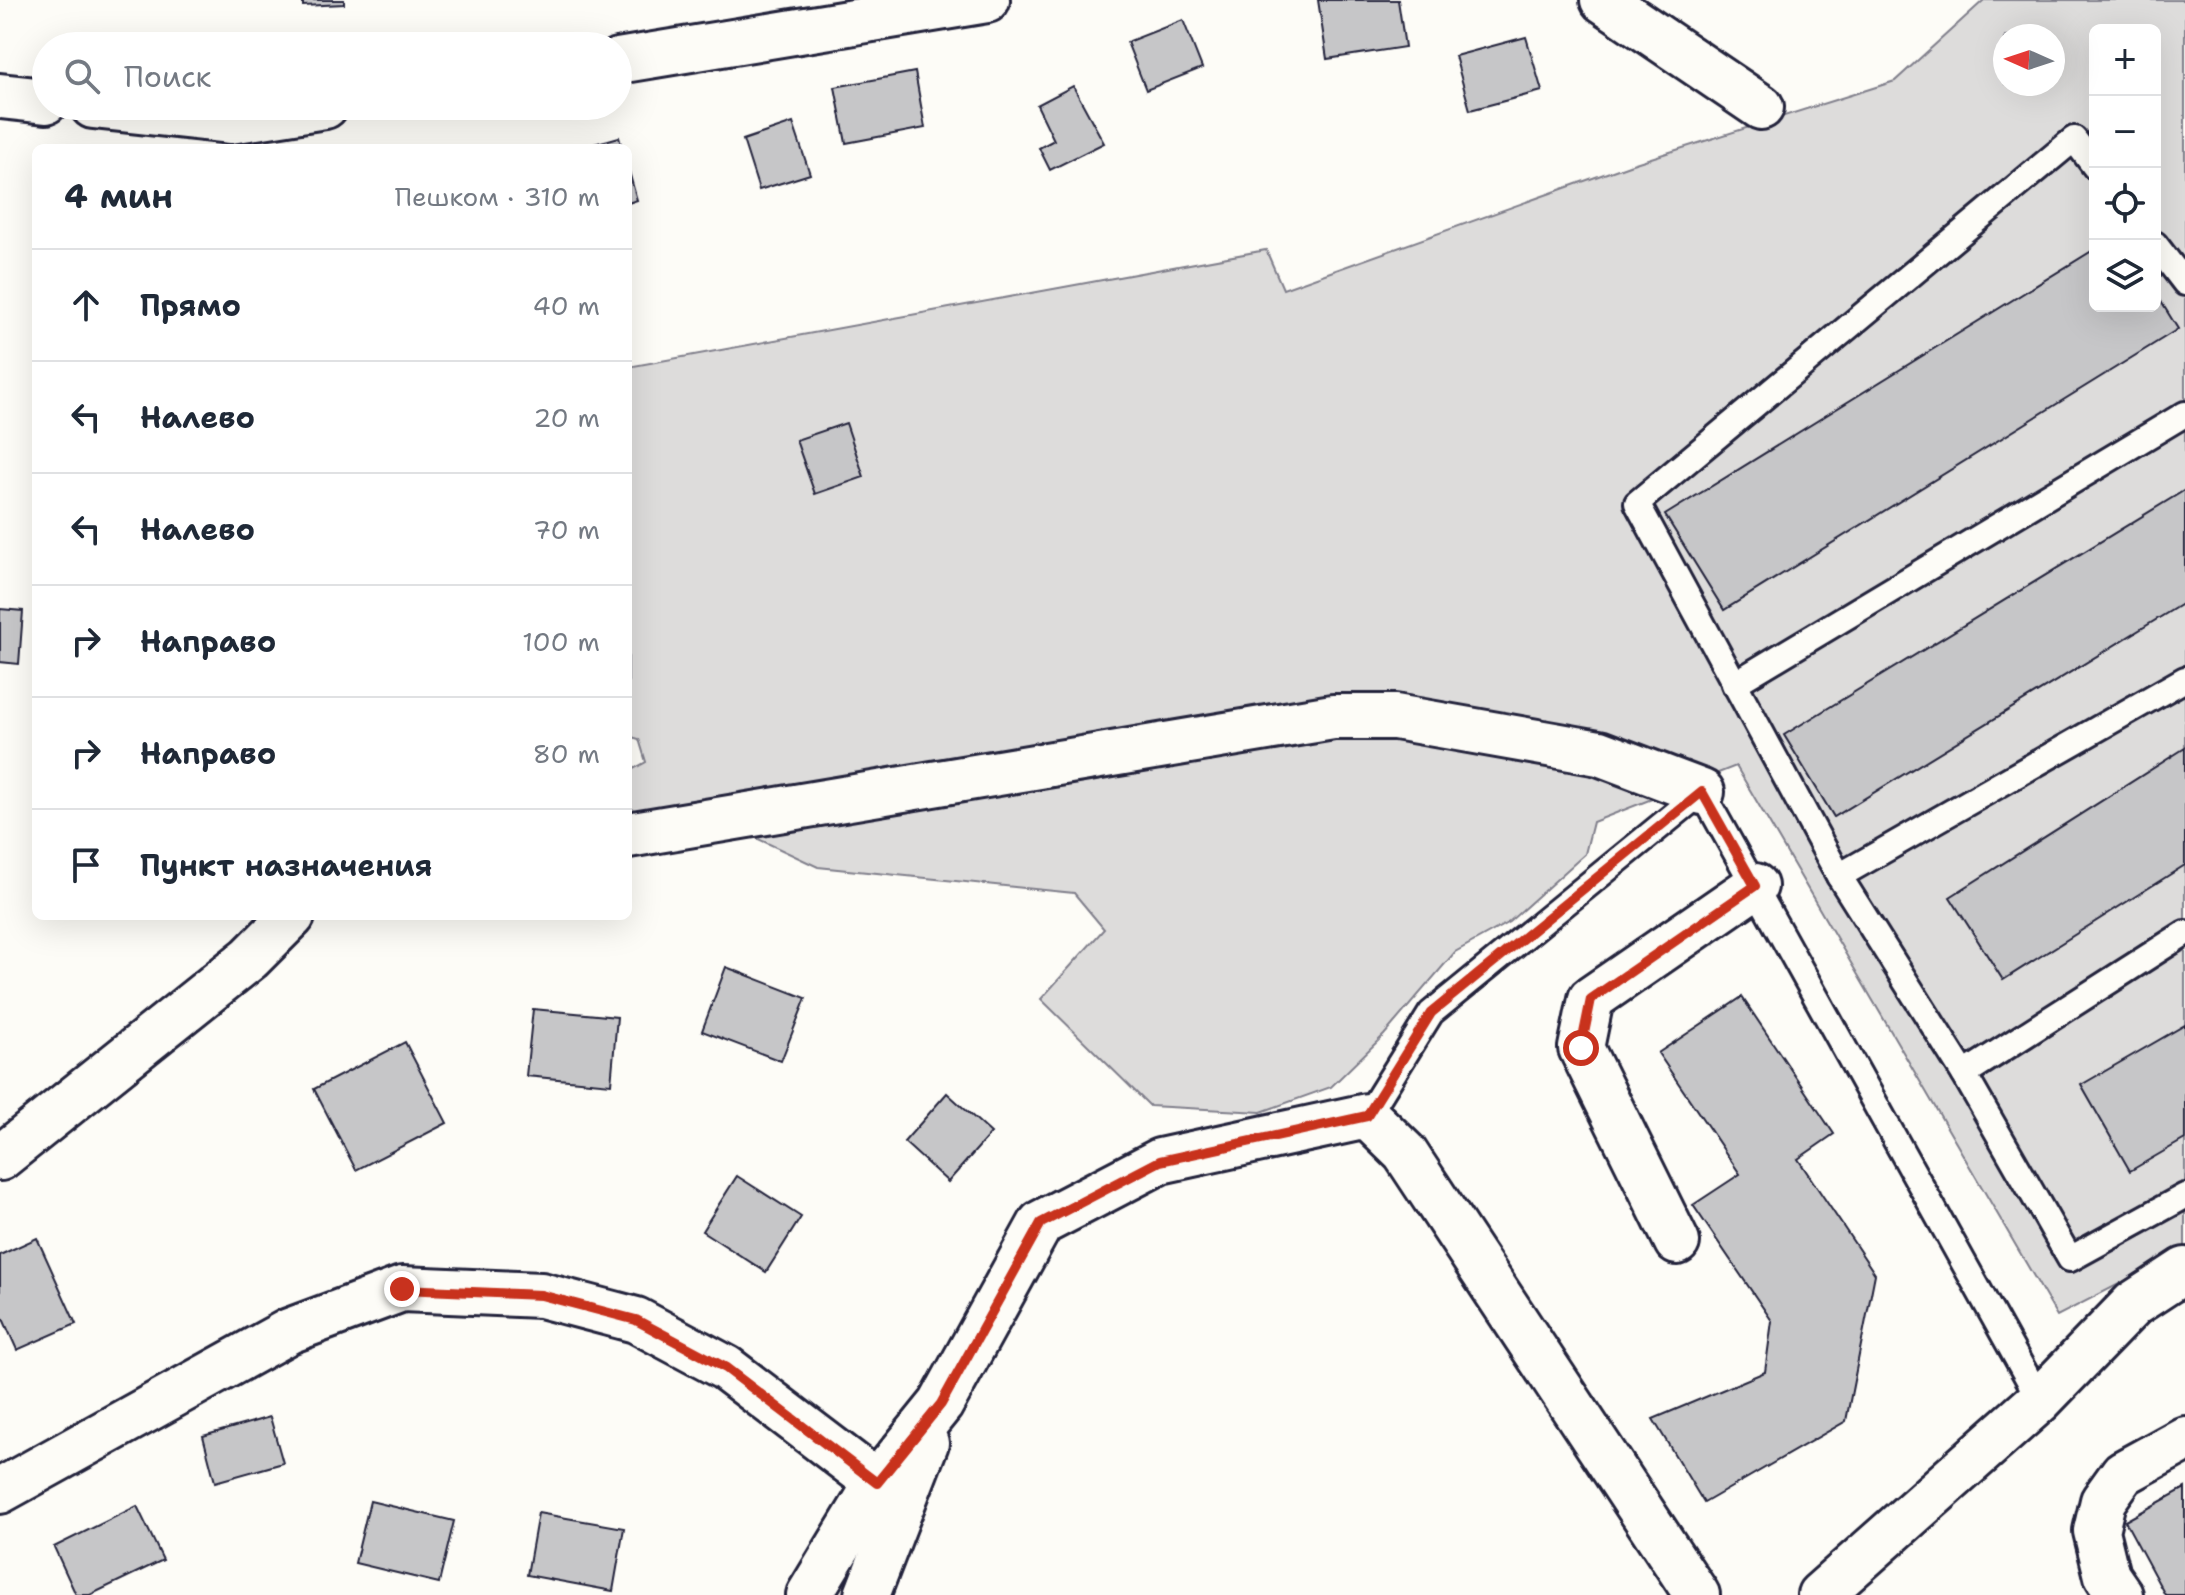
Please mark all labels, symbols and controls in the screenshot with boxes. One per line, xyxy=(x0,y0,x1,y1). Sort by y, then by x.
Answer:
north arrow xyxy=(1993,24,2065,96)
map controls xyxy=(2089,24,2161,312)
button: + xyxy=(2089,24,2161,96)
search box xyxy=(32,32,632,120)
icon: search xyxy=(60,54,104,98)
text: Поиск xyxy=(124,56,212,97)
button: − xyxy=(2089,96,2161,168)
button: locate xyxy=(2089,168,2161,240)
text: 4 мин xyxy=(64,173,173,219)
text: Пешком · 310 m xyxy=(395,179,600,214)
button: layers xyxy=(2089,240,2161,312)
icon: ahead xyxy=(64,283,108,327)
text: Прямо xyxy=(140,285,241,326)
text: 40 m xyxy=(533,288,600,323)
icon: left xyxy=(64,395,108,439)
text: Налево xyxy=(140,397,255,438)
text: 20 m xyxy=(533,400,600,435)
icon: left xyxy=(64,507,108,551)
text: Налево xyxy=(140,509,255,550)
text: 70 m xyxy=(533,512,600,547)
icon: right xyxy=(64,619,108,663)
text: Направо xyxy=(140,621,276,662)
text: 100 m xyxy=(522,624,600,659)
icon: right xyxy=(64,731,108,775)
text: Направо xyxy=(140,733,276,774)
text: 80 m xyxy=(533,736,600,771)
icon: arrive xyxy=(64,843,108,887)
text: Пункт назначения xyxy=(140,845,432,886)
route start xyxy=(1563,1030,1599,1066)
route end xyxy=(384,1271,420,1307)

